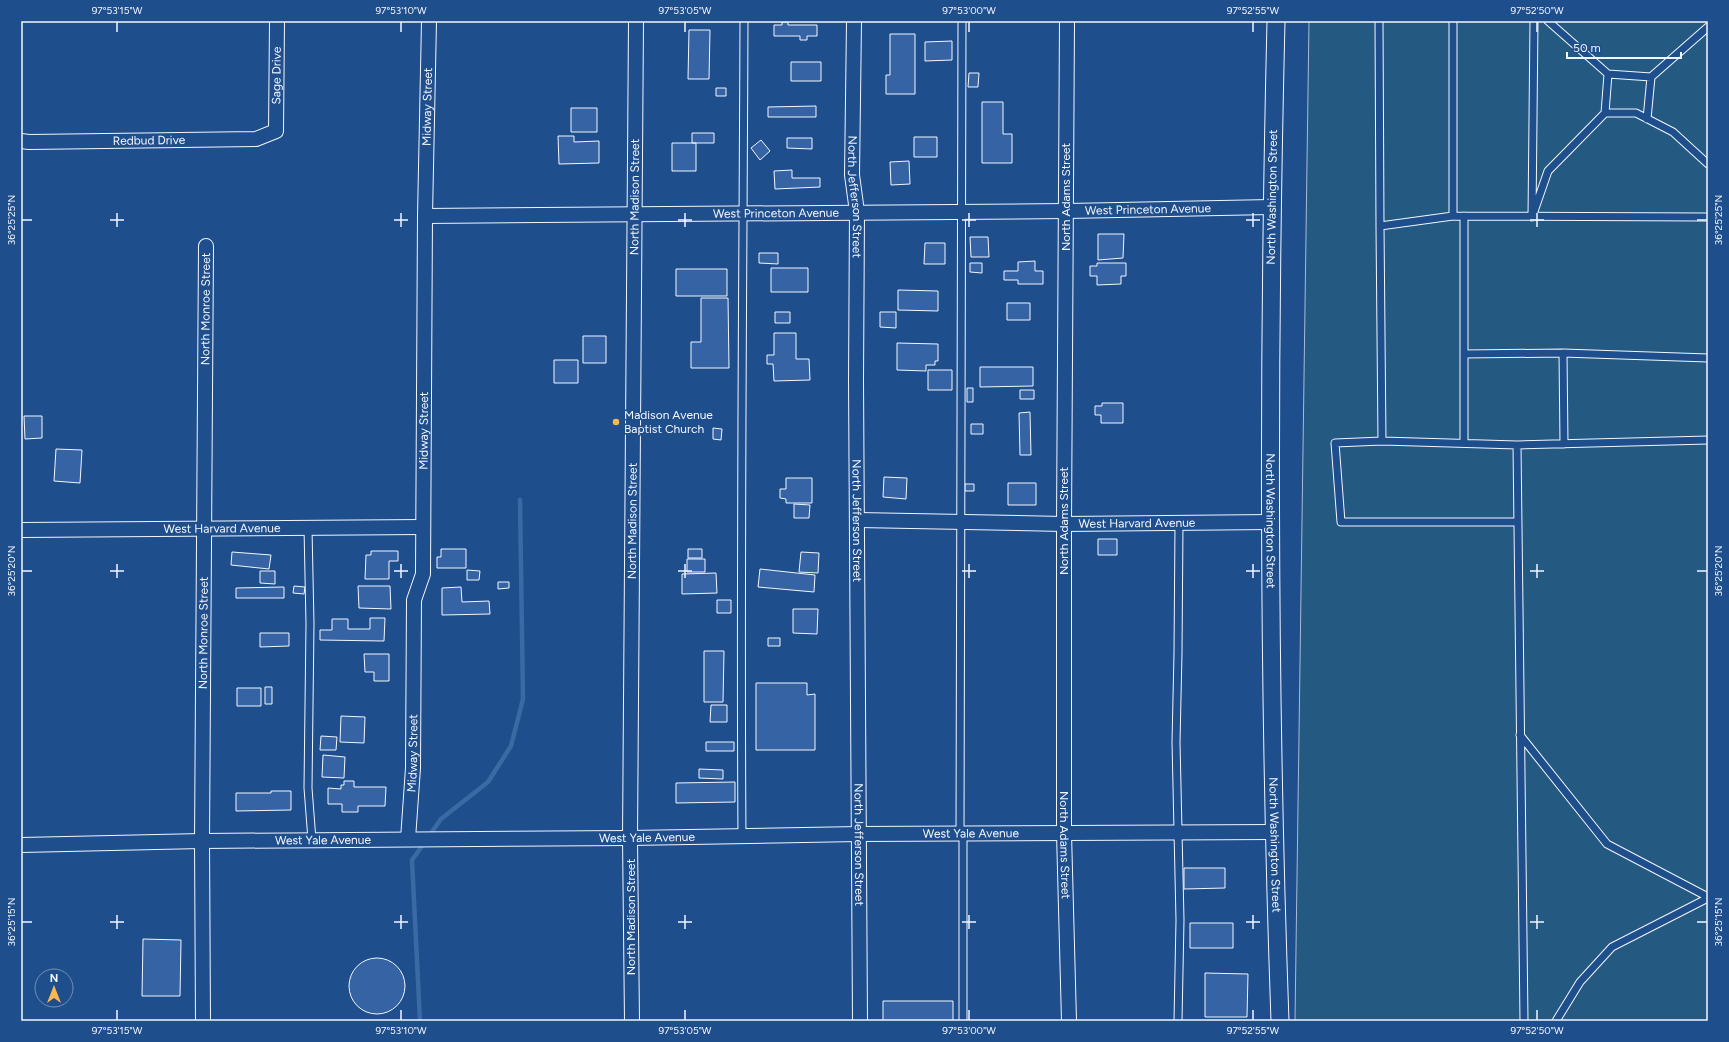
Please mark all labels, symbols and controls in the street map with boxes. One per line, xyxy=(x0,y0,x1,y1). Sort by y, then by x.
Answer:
text: 97°53'15"W xyxy=(92,4,143,17)
text: 97°53'10"W xyxy=(375,4,427,17)
text: 97°53'05"W xyxy=(659,4,712,17)
text: 97°53'00"W xyxy=(942,4,996,17)
text: 97°52'55"W xyxy=(1227,4,1280,17)
text: 97°52'50"W xyxy=(1510,4,1564,17)
scale bar xyxy=(1567,34,1681,60)
text: 50 m xyxy=(1573,41,1601,55)
street label: Sage Drive xyxy=(269,46,284,105)
street label: Midway Street xyxy=(419,67,435,146)
street label: North Washington Street xyxy=(1264,129,1280,265)
street label: Redbud Drive xyxy=(112,133,186,148)
street label: North Jefferson Street xyxy=(845,136,864,258)
street label: North Madison Street xyxy=(627,138,642,255)
street label: North Adams Street xyxy=(1059,143,1073,251)
text: 36°25'25"N xyxy=(5,195,18,245)
text: 36°25'25"N xyxy=(1712,195,1725,245)
street label: West Princeton Avenue xyxy=(1085,201,1212,218)
street label: West Princeton Avenue xyxy=(713,206,839,221)
street label: North Monroe Street xyxy=(198,252,213,365)
street label: Midway Street xyxy=(417,391,431,470)
place label: Madison Avenue Baptist Church xyxy=(624,408,713,436)
marker: Madison Avenue Baptist Church xyxy=(611,417,621,427)
street label: North Washington Street xyxy=(1263,453,1278,589)
street label: North Jefferson Street xyxy=(849,459,864,582)
street label: North Madison Street xyxy=(625,462,640,579)
street label: North Adams Street xyxy=(1057,467,1071,575)
street label: West Harvard Avenue xyxy=(1078,516,1196,531)
street label: West Harvard Avenue xyxy=(164,521,281,536)
text: 36°25'20"N xyxy=(5,545,18,597)
text: 36°25'20"N xyxy=(1712,545,1725,597)
street label: North Monroe Street xyxy=(196,576,211,689)
street label: Midway Street xyxy=(404,714,420,793)
street label: North Washington Street xyxy=(1266,777,1284,913)
street label: North Jefferson Street xyxy=(852,783,866,906)
street label: North Adams Street xyxy=(1057,791,1073,900)
street label: West Yale Avenue xyxy=(923,826,1019,841)
street label: West Yale Avenue xyxy=(599,830,696,845)
street label: West Yale Avenue xyxy=(275,833,372,847)
street label: North Madison Street xyxy=(624,858,638,975)
text: 36°25'15"N xyxy=(5,898,18,946)
text: 36°25'15"N xyxy=(1712,898,1725,946)
north arrow xyxy=(34,968,74,1008)
text: N xyxy=(50,972,58,985)
text: 97°53'15"W xyxy=(92,1024,143,1037)
text: 97°53'10"W xyxy=(375,1024,427,1037)
text: 97°53'05"W xyxy=(659,1024,712,1037)
text: 97°53'00"W xyxy=(942,1024,996,1037)
text: 97°52'55"W xyxy=(1227,1024,1280,1037)
text: 97°52'50"W xyxy=(1510,1024,1564,1037)

